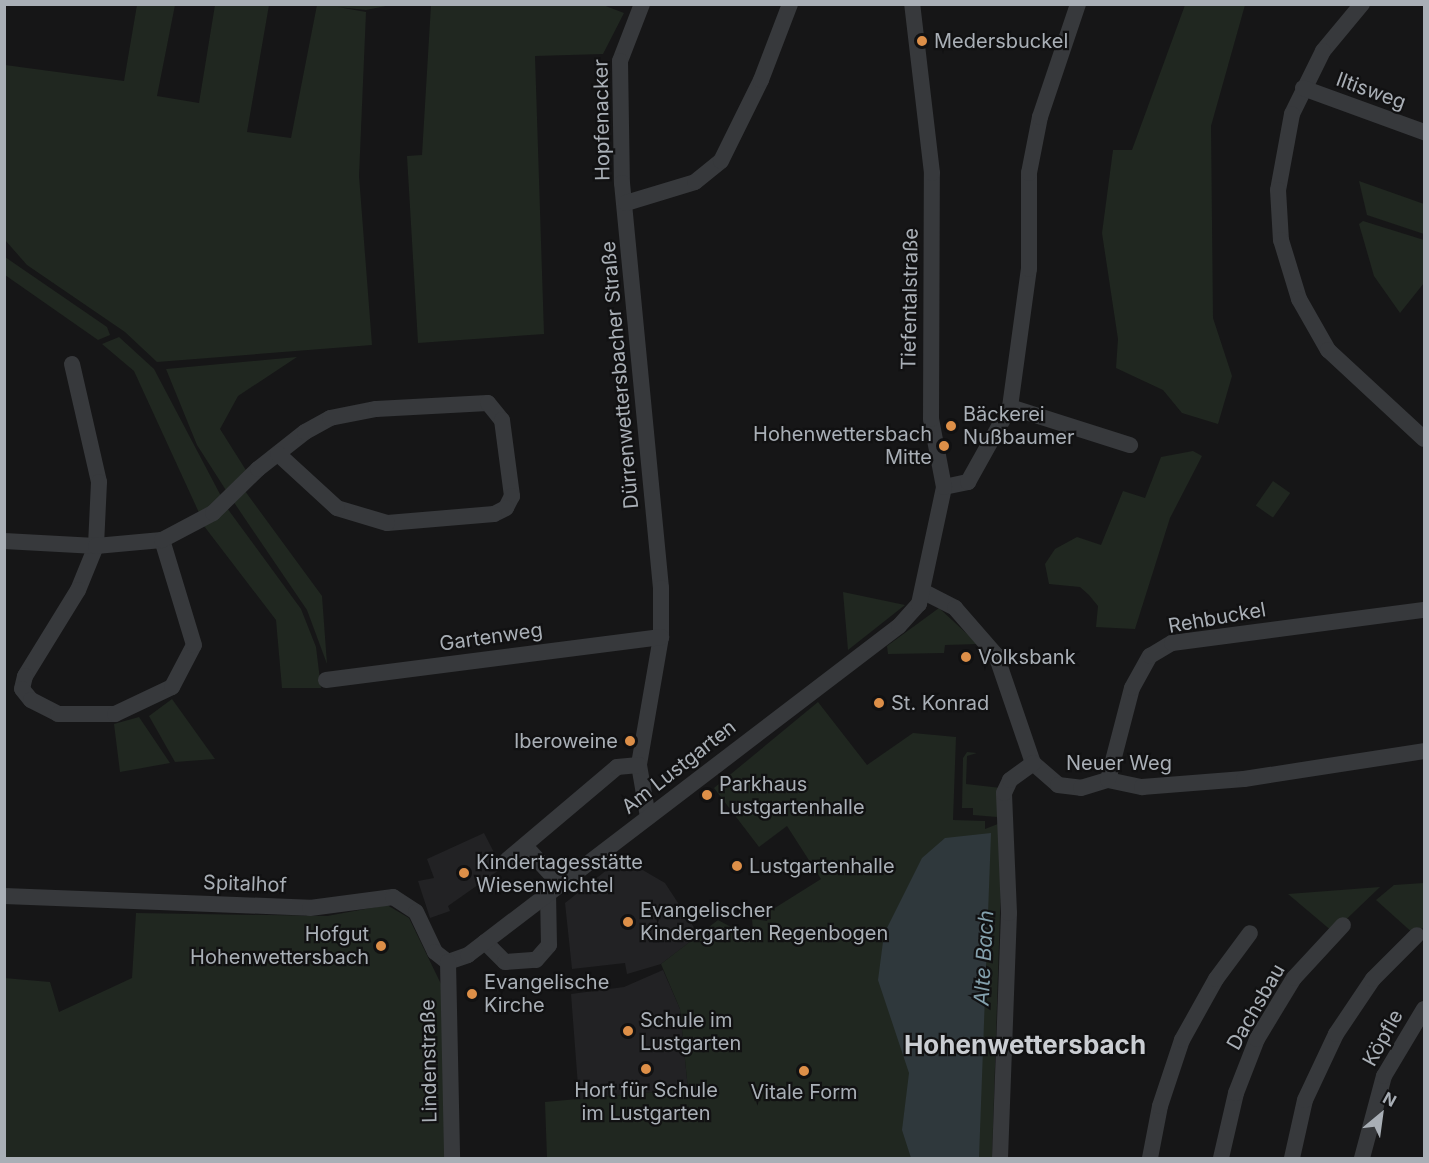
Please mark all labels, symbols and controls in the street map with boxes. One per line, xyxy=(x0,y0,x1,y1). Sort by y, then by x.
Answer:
place label: Medersbuckel xyxy=(934,29,1068,53)
marker: Medersbuckel xyxy=(915,34,929,48)
street label: Hopfenacker xyxy=(589,59,615,181)
street label: Iltisweg xyxy=(1333,67,1409,115)
street label: Tiefentalstraße xyxy=(897,228,923,370)
street label: Dürrenwettersbacher Straße xyxy=(596,240,644,510)
place label: Bäckerei Nußbaumer xyxy=(963,402,1074,449)
marker: Bäckerei Nußbaumer xyxy=(944,419,958,433)
place label: Hohenwettersbach Mitte xyxy=(753,422,932,469)
marker: Hohenwettersbach Mitte xyxy=(937,439,951,453)
street label: Rehbuckel xyxy=(1166,598,1268,638)
street label: Gartenweg xyxy=(438,618,544,656)
place label: Volksbank xyxy=(978,645,1076,669)
marker: Volksbank xyxy=(959,650,973,664)
place label: St. Konrad xyxy=(891,691,989,715)
marker: St. Konrad xyxy=(872,696,886,710)
street label: Am Lustgarten xyxy=(617,715,741,819)
place label: Iberoweine xyxy=(514,729,618,753)
marker: Iberoweine xyxy=(623,734,637,748)
street label: Neuer Weg xyxy=(1066,751,1172,775)
place label: Parkhaus Lustgartenhalle xyxy=(719,772,865,819)
marker: Parkhaus Lustgartenhalle xyxy=(700,788,714,802)
place label: Kindertagesstätte Wiesenwichtel xyxy=(476,850,643,897)
place label: Lustgartenhalle xyxy=(749,854,895,878)
marker: Lustgartenhalle xyxy=(730,859,744,873)
marker: Kindertagesstätte Wiesenwichtel xyxy=(457,866,471,880)
street label: Spitalhof xyxy=(203,871,287,897)
place label: Evangelischer Kindergarten Regenbogen xyxy=(640,898,888,945)
water label: Alte Bach xyxy=(969,910,999,1006)
marker: Evangelischer Kindergarten Regenbogen xyxy=(621,915,635,929)
place label: Hofgut Hohenwettersbach xyxy=(190,922,369,969)
marker: Hofgut Hohenwettersbach xyxy=(374,939,388,953)
street label: Dachsbau xyxy=(1222,960,1290,1054)
place label: Evangelische Kirche xyxy=(484,970,609,1017)
marker: Evangelische Kirche xyxy=(465,987,479,1001)
street label: Lindenstraße xyxy=(416,999,442,1123)
street label: Köpfle xyxy=(1358,1006,1408,1070)
place label: Schule im Lustgarten xyxy=(640,1008,741,1055)
marker: Schule im Lustgarten xyxy=(621,1024,635,1038)
district label: Hohenwettersbach xyxy=(904,1029,1146,1061)
marker: Hort für Schule im Lustgarten xyxy=(639,1062,653,1076)
marker: Vitale Form xyxy=(797,1064,811,1078)
place label: Hort für Schule im Lustgarten xyxy=(574,1078,718,1125)
place label: Vitale Form xyxy=(750,1080,858,1104)
north arrow xyxy=(1351,1085,1411,1145)
text: N xyxy=(1380,1088,1400,1111)

